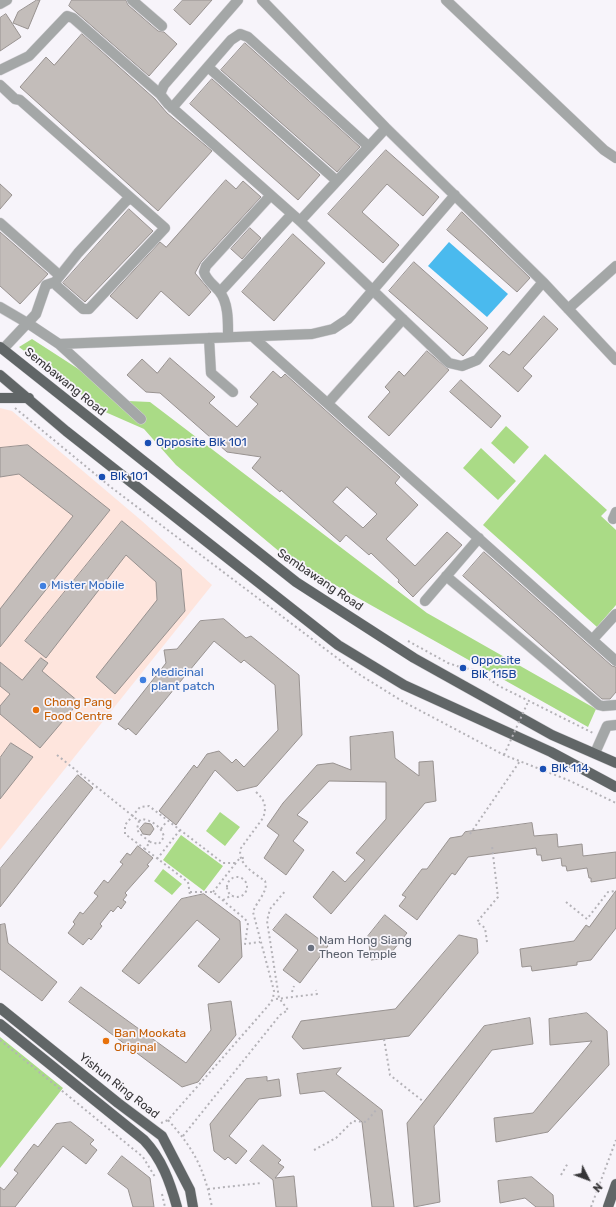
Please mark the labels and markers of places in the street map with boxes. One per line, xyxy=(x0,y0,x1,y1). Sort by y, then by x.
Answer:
place label: Opposite Blk 101 xyxy=(156,436,247,450)
marker: Opposite Blk 101 xyxy=(143,438,153,448)
place label: Blk 101 xyxy=(110,470,148,484)
marker: Blk 101 xyxy=(97,472,107,482)
place label: Mister Mobile xyxy=(51,579,125,593)
marker: Mister Mobile xyxy=(38,581,48,591)
place label: Opposite Blk 115B xyxy=(471,654,521,682)
marker: Opposite Blk 115B xyxy=(458,663,468,673)
place label: Medicinal plant patch xyxy=(151,666,215,694)
marker: Medicinal plant patch xyxy=(138,675,148,685)
place label: Chong Pang Food Centre xyxy=(44,696,112,724)
marker: Chong Pang Food Centre xyxy=(31,705,41,715)
place label: Blk 114 xyxy=(551,762,589,776)
marker: Blk 114 xyxy=(538,764,548,774)
place label: Nam Hong Siang Theon Temple xyxy=(319,934,412,962)
marker: Nam Hong Siang Theon Temple xyxy=(306,943,316,953)
place label: Ban Mookata Original xyxy=(114,1027,186,1055)
marker: Ban Mookata Original xyxy=(101,1036,111,1046)

